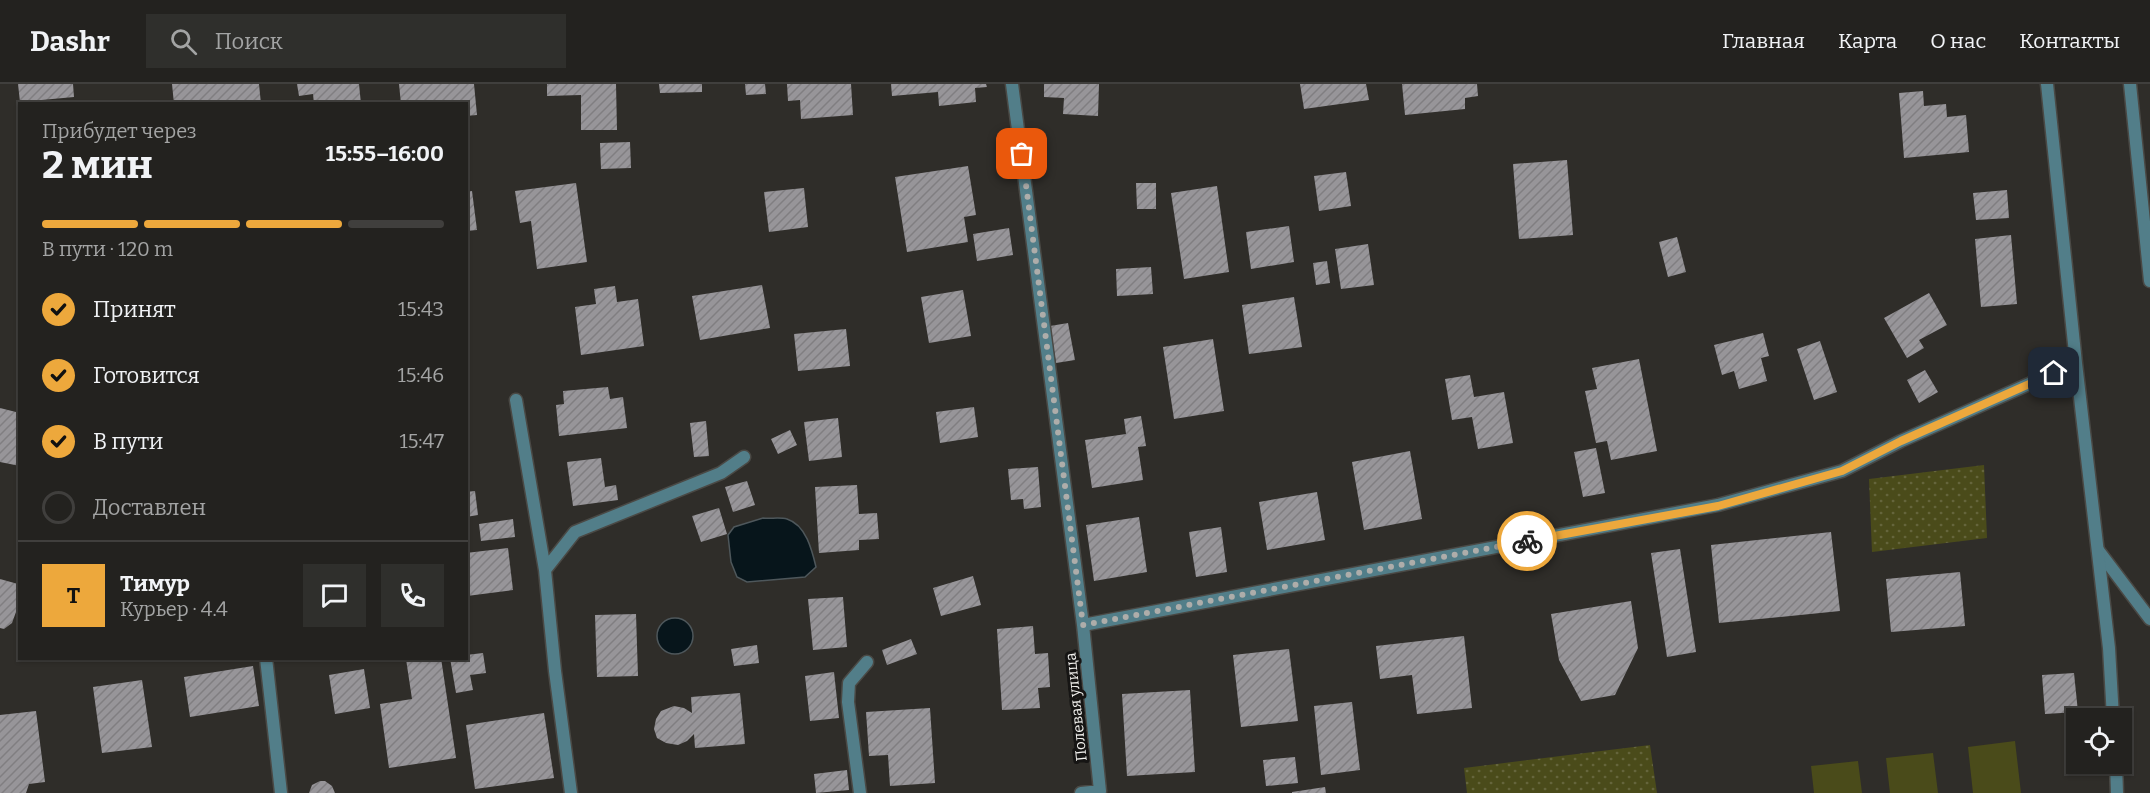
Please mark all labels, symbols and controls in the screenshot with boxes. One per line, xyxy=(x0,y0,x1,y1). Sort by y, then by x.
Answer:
search box xyxy=(146,14,566,68)
text: Dashr xyxy=(30,25,110,58)
icon: search xyxy=(167,25,200,58)
text: Поиск xyxy=(215,28,283,55)
text: Главная xyxy=(1722,28,1805,54)
text: Карта xyxy=(1838,28,1897,54)
text: О нас xyxy=(1930,28,1986,54)
text: Контакты xyxy=(2019,28,2120,54)
text: Прибудет через xyxy=(42,119,197,143)
pin xyxy=(996,128,1047,179)
icon: bag xyxy=(1005,137,1038,170)
text: 15:55–16:00 xyxy=(325,140,444,167)
text: 2 мин xyxy=(42,142,153,188)
text: В пути · 120 m xyxy=(42,237,173,261)
icon: check xyxy=(42,293,75,326)
text: Принят xyxy=(93,296,176,323)
text: 15:43 xyxy=(398,297,444,321)
pin xyxy=(2028,347,2079,398)
icon: home xyxy=(2037,356,2070,389)
icon: check xyxy=(42,359,75,392)
text: Готовится xyxy=(93,362,200,389)
text: 15:46 xyxy=(398,363,444,387)
icon: check xyxy=(42,425,75,458)
text: В пути xyxy=(93,428,163,455)
text: 15:47 xyxy=(400,429,444,453)
text: Доставлен xyxy=(93,494,206,521)
courier xyxy=(1497,511,1557,571)
icon: bike xyxy=(1511,525,1544,558)
button: chat xyxy=(303,564,366,627)
button: phone xyxy=(381,564,444,627)
text: Тимур xyxy=(120,570,190,597)
text: Т xyxy=(67,582,80,609)
text: Курьер · 4.4 xyxy=(120,597,228,621)
street label: Полевая улица xyxy=(1061,652,1091,762)
map controls xyxy=(2066,708,2132,774)
button: locate xyxy=(2066,708,2132,774)

